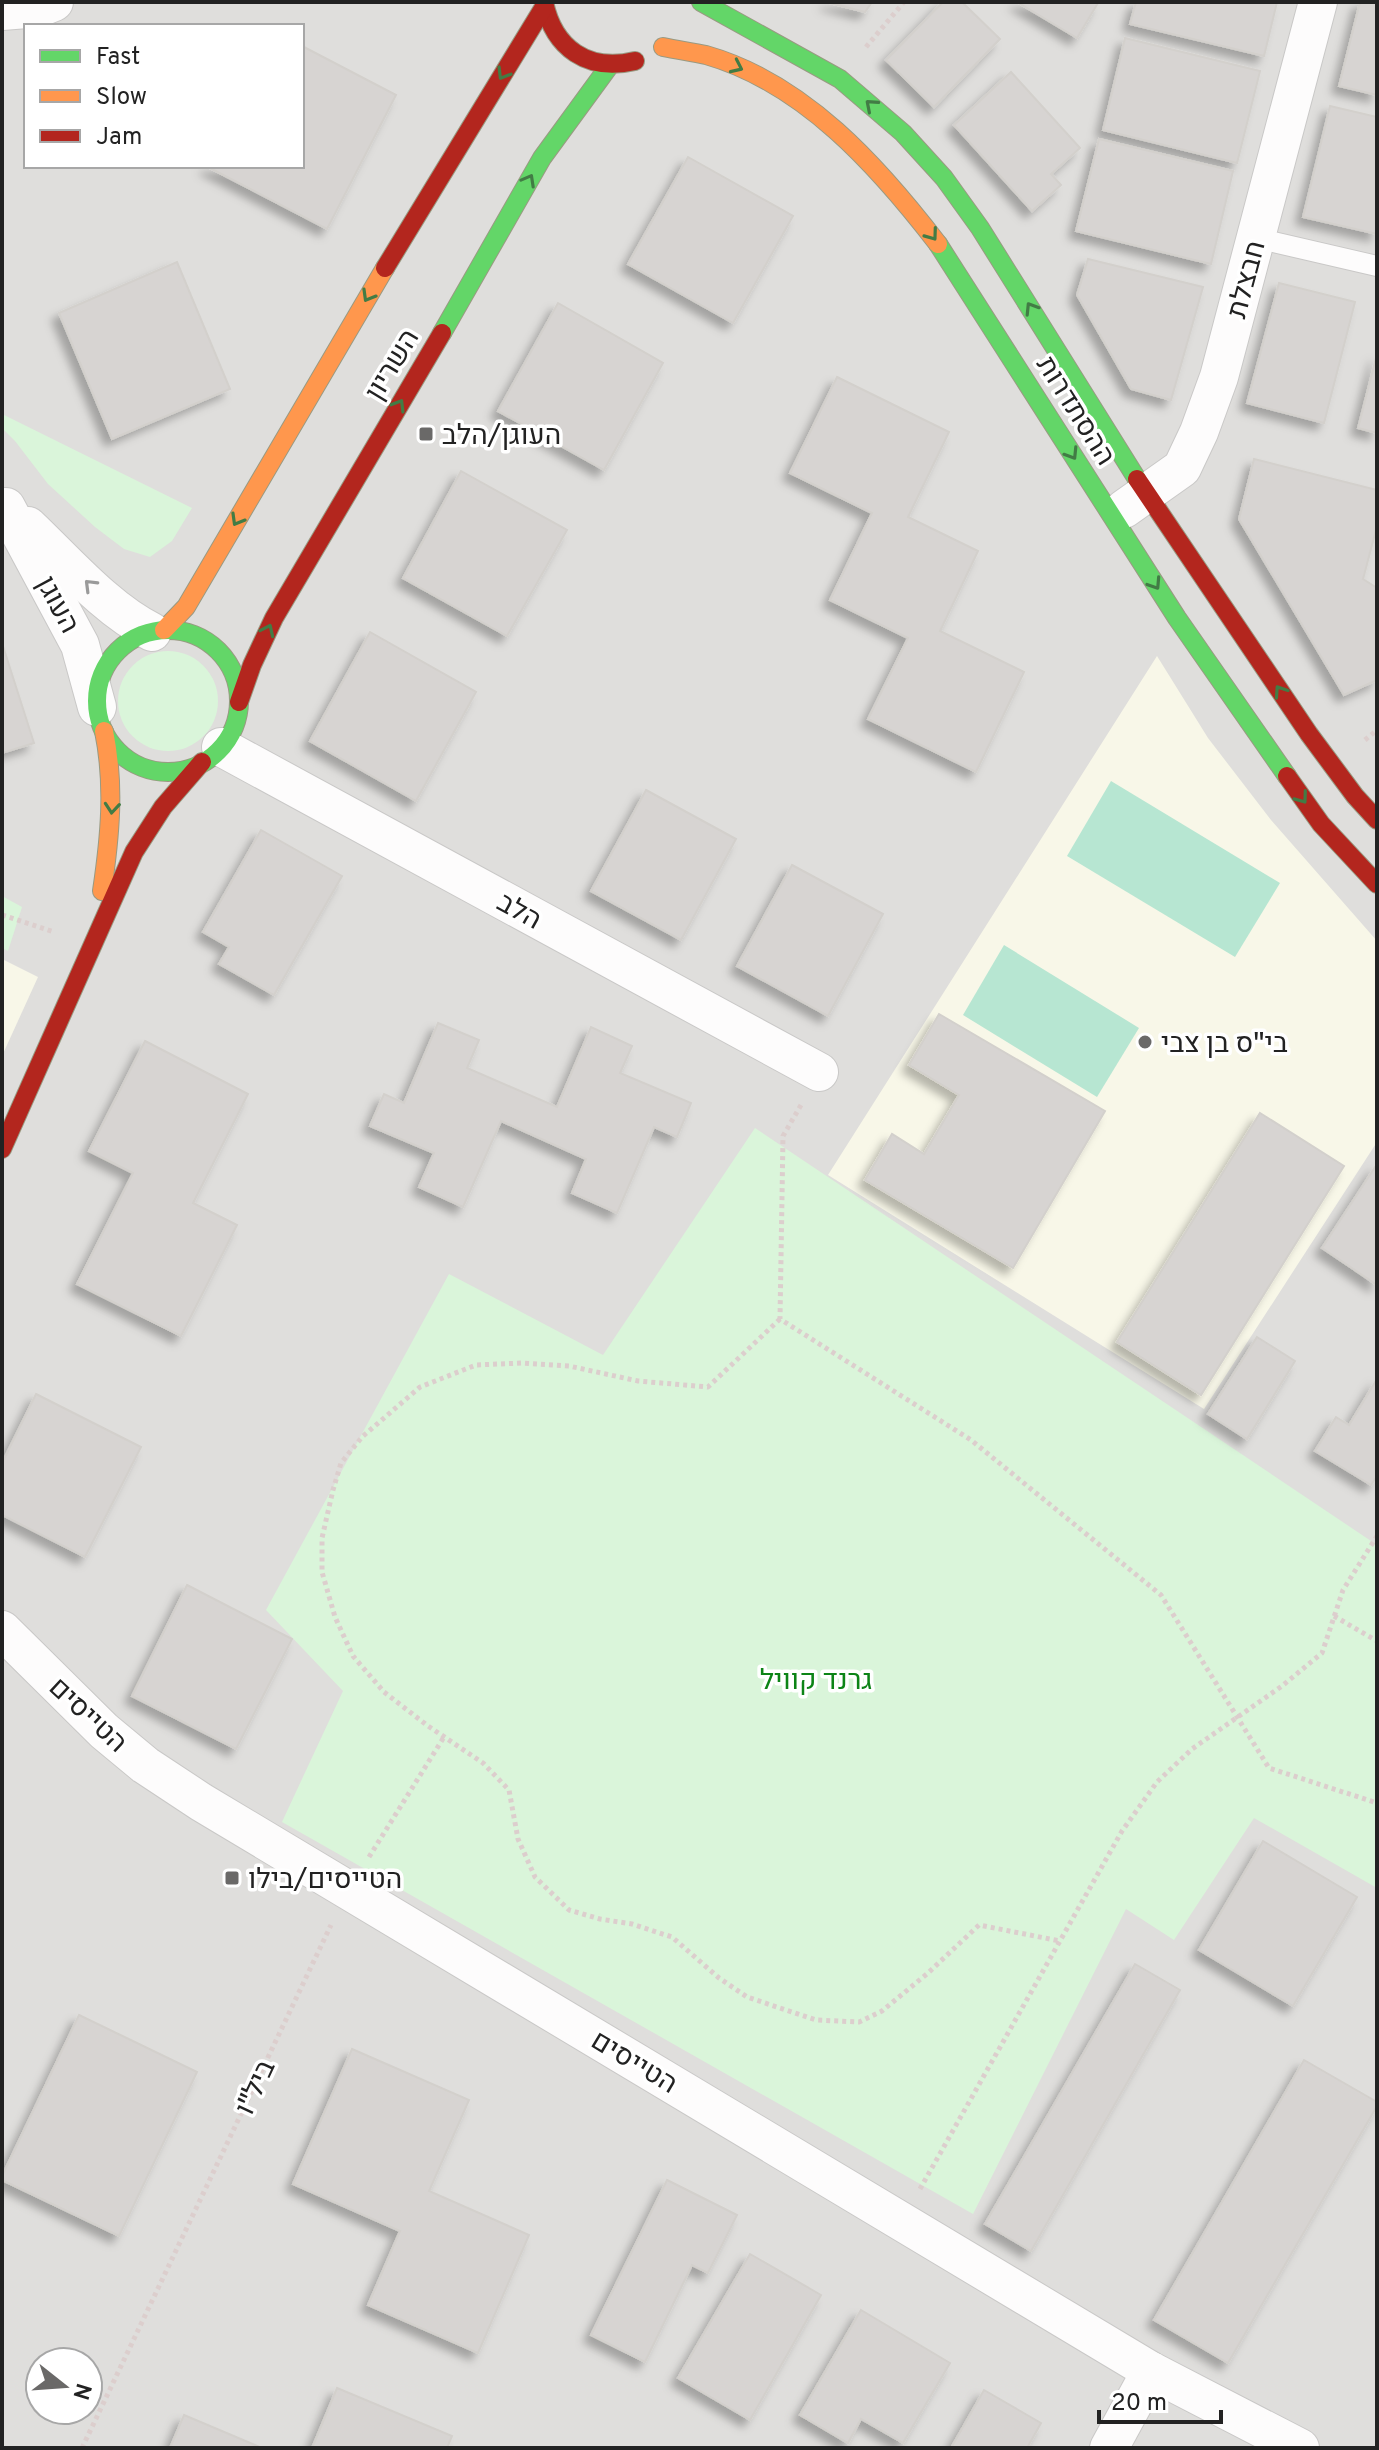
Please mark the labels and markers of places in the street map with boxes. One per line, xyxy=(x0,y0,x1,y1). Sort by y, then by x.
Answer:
place label: העוגן/הלב xyxy=(442,419,561,455)
marker: העוגן/הלב xyxy=(417,425,435,443)
place label: בי"ס בן צבי xyxy=(1161,1027,1288,1063)
marker: בי"ס בן צבי xyxy=(1136,1033,1154,1051)
place label: הטייסים/בילו xyxy=(248,1863,402,1899)
marker: הטייסים/בילו xyxy=(223,1869,241,1887)

